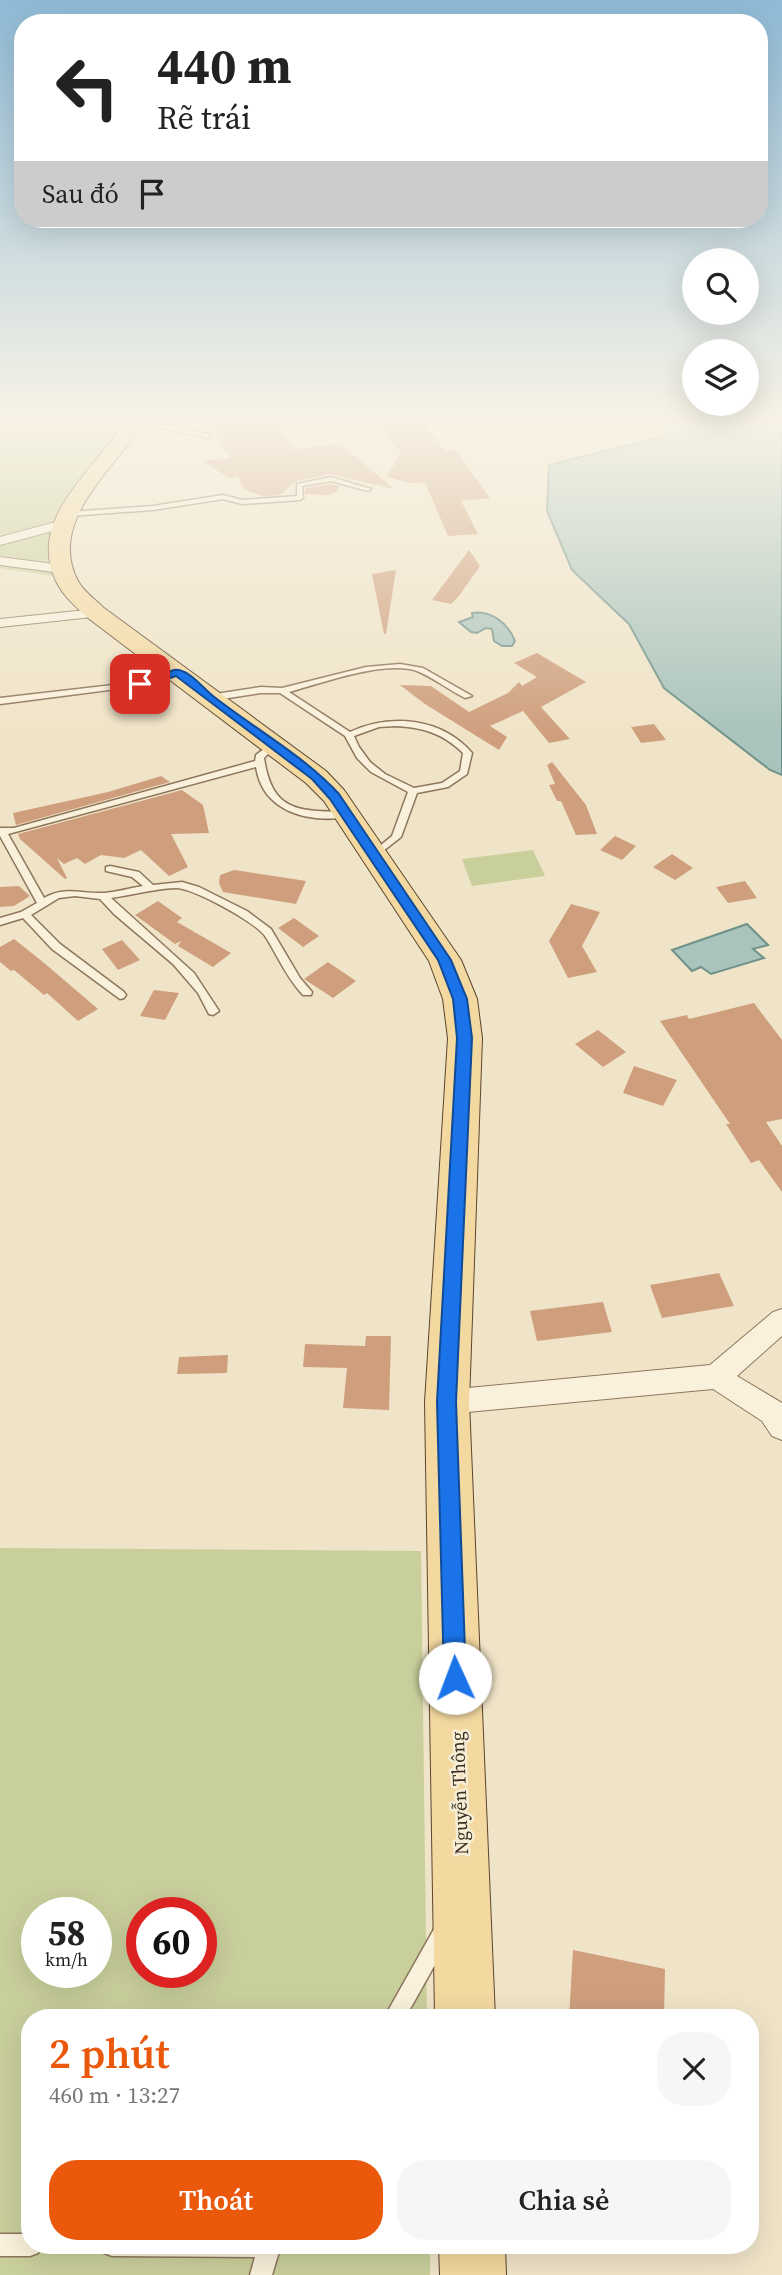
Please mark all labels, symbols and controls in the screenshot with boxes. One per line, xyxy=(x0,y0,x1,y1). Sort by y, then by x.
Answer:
text: 440 m xyxy=(157,32,292,99)
icon: left xyxy=(42,42,133,133)
text: Rẽ trái xyxy=(157,96,251,140)
icon: arrive xyxy=(133,175,171,213)
text: Sau đó xyxy=(42,176,119,212)
map controls xyxy=(682,248,759,416)
button: search xyxy=(682,248,759,325)
button: layers xyxy=(682,339,759,416)
pin xyxy=(110,654,170,714)
icon: arrive xyxy=(121,665,159,703)
position arrow xyxy=(418,1641,492,1715)
street label: Nguyễn Thông xyxy=(444,1731,474,1855)
speed limit sign: 60 xyxy=(126,1897,217,1988)
text: 58 xyxy=(48,1909,85,1957)
text: km/h xyxy=(45,1947,88,1972)
text: 2 phút xyxy=(49,2024,170,2082)
button: close xyxy=(657,2032,731,2106)
text: 460 m · 13:27 xyxy=(49,2079,180,2111)
button: Thoát xyxy=(49,2160,383,2240)
button: Chia sẻ xyxy=(397,2160,731,2240)

